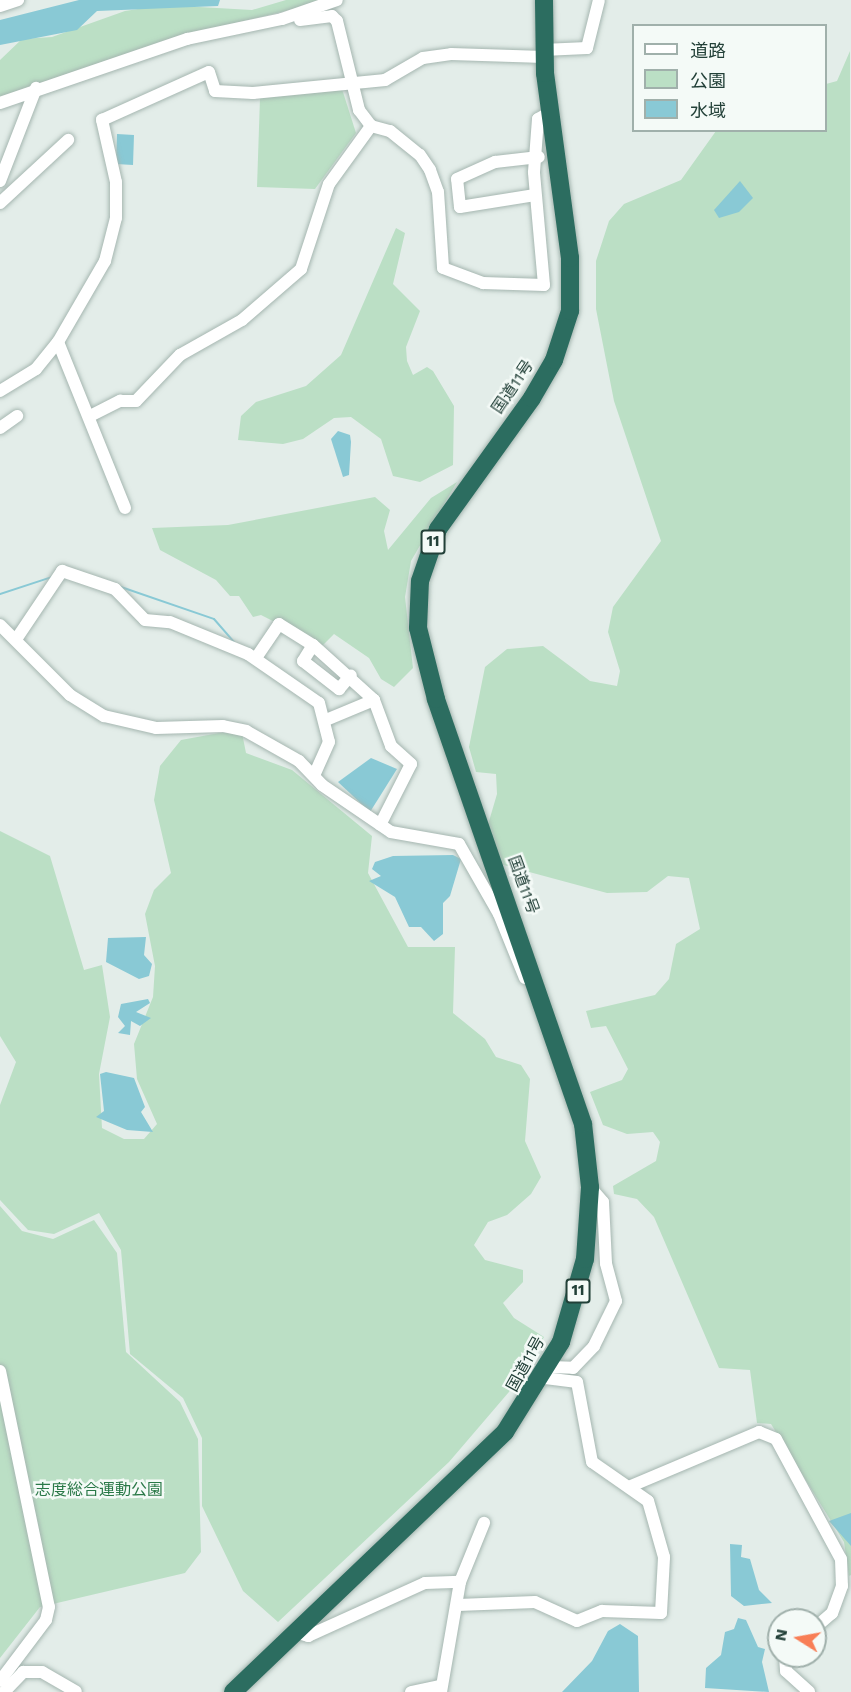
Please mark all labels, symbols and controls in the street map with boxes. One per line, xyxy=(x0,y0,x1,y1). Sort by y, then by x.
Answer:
legend xyxy=(632,24,827,132)
text: 道路 xyxy=(690,40,726,61)
text: 公園 xyxy=(690,70,726,91)
text: 水域 xyxy=(690,100,726,121)
street label: 国道11号 xyxy=(488,357,538,417)
road number: 11 xyxy=(420,530,446,554)
street label: 国道11号 xyxy=(504,853,542,917)
road number: 11 xyxy=(564,1279,592,1303)
street label: 国道11号 xyxy=(503,1333,549,1395)
park label: 志度総合運動公園 xyxy=(35,1480,163,1500)
north arrow xyxy=(767,1608,827,1668)
text: N xyxy=(770,1627,791,1642)

